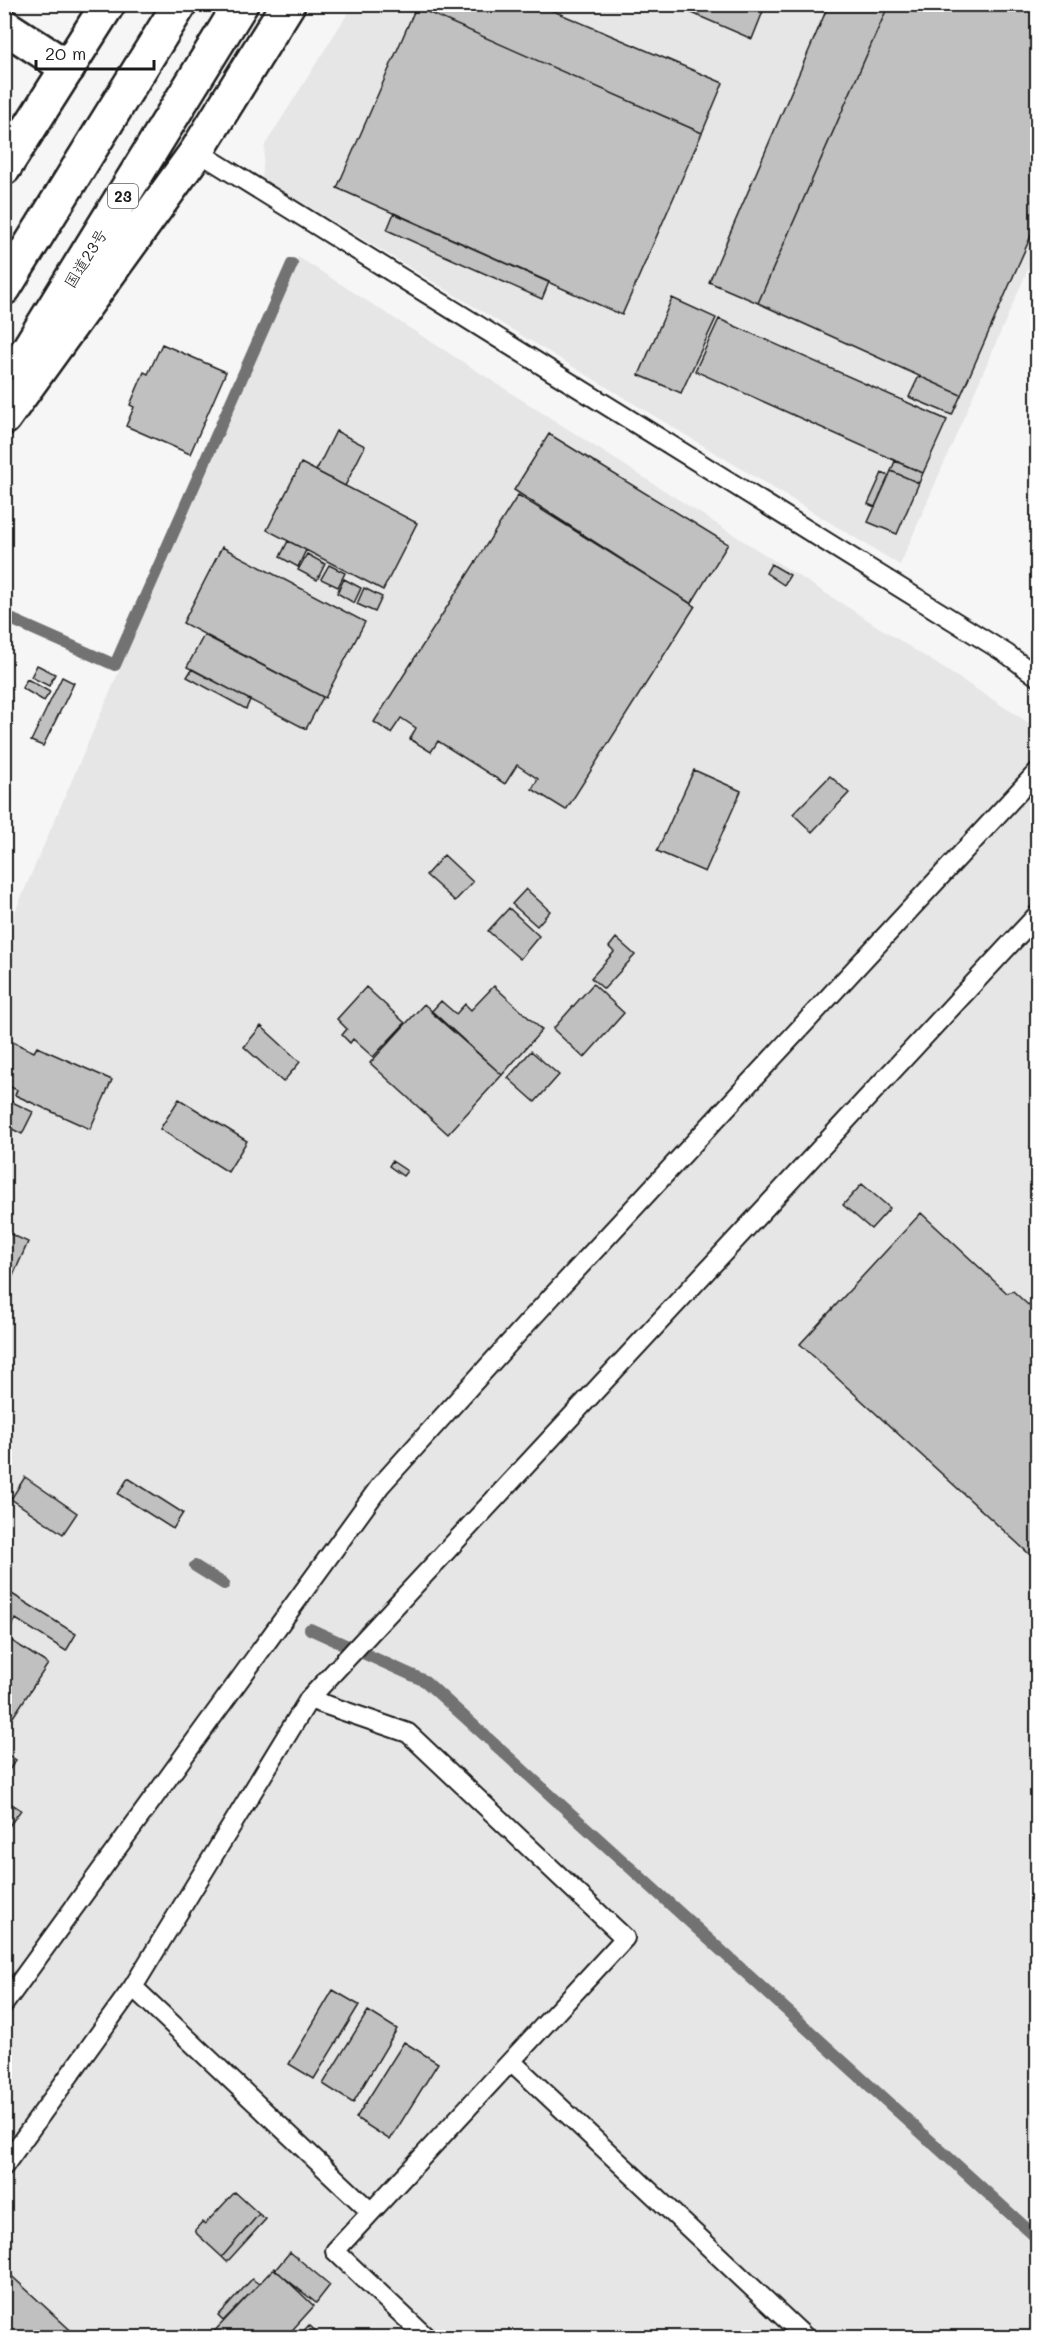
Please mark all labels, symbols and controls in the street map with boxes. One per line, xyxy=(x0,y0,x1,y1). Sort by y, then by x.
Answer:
scale bar xyxy=(36,33,154,71)
text: 20 m xyxy=(45,41,86,65)
road number: 23 xyxy=(108,184,138,208)
street label: 国道23号 xyxy=(59,224,111,292)

